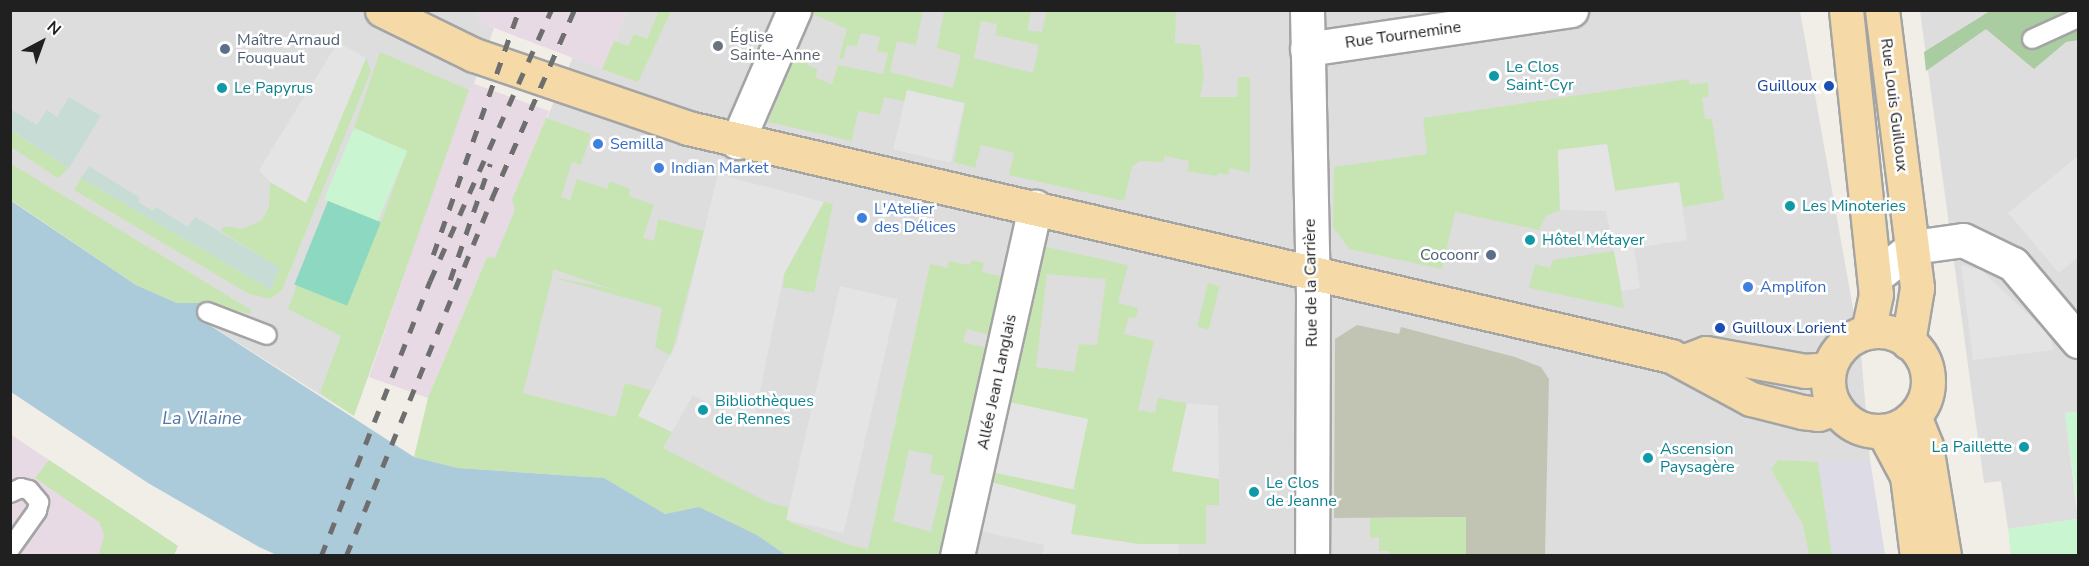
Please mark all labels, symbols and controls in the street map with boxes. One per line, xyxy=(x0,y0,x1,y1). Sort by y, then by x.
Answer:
north arrow xyxy=(12,12,72,72)
text: N xyxy=(42,16,66,41)
street label: Rue Tournemine xyxy=(1344,17,1462,53)
place label: Église Sainte-Anne xyxy=(730,27,820,65)
place label: Maître Arnaud Fouquaut xyxy=(237,30,340,68)
street label: Rue Louis Guilloux xyxy=(1876,37,1912,173)
marker: Église Sainte-Anne xyxy=(711,39,725,53)
marker: Maître Arnaud Fouquaut xyxy=(218,42,232,56)
place label: Le Clos Saint-Cyr xyxy=(1506,57,1574,95)
marker: Le Clos Saint-Cyr xyxy=(1487,69,1501,83)
place label: Guilloux xyxy=(1757,76,1817,96)
place label: Le Papyrus xyxy=(234,78,313,98)
marker: Guilloux xyxy=(1822,79,1836,93)
marker: Le Papyrus xyxy=(215,81,229,95)
place label: Semilla xyxy=(610,134,664,154)
marker: Semilla xyxy=(591,137,605,151)
place label: Indian Market xyxy=(671,158,769,178)
marker: Indian Market xyxy=(652,161,666,175)
place label: Les Minoteries xyxy=(1802,196,1906,216)
place label: L'Atelier des Délices xyxy=(874,199,956,237)
marker: Les Minoteries xyxy=(1783,199,1797,213)
marker: L'Atelier des Délices xyxy=(855,211,869,225)
street label: Rue de la Carrière xyxy=(1300,219,1322,347)
place label: Hôtel Métayer xyxy=(1542,230,1644,250)
marker: Hôtel Métayer xyxy=(1523,233,1537,247)
place label: Cocoonr xyxy=(1420,245,1479,265)
marker: Cocoonr xyxy=(1484,248,1498,262)
place label: Amplifon xyxy=(1760,277,1826,297)
marker: Amplifon xyxy=(1741,280,1755,294)
street label: Allée Jean Langlais xyxy=(973,313,1021,451)
place label: Guilloux Lorient xyxy=(1732,318,1846,338)
marker: Guilloux Lorient xyxy=(1713,321,1727,335)
place label: Bibliothèques de Rennes xyxy=(715,391,814,429)
marker: Bibliothèques de Rennes xyxy=(696,403,710,417)
water label: La Vilaine xyxy=(162,407,242,429)
place label: La Paillette xyxy=(1931,437,2012,457)
place label: Ascension Paysagère xyxy=(1660,439,1734,477)
marker: La Paillette xyxy=(2017,440,2031,454)
marker: Ascension Paysagère xyxy=(1641,451,1655,465)
place label: Le Clos de Jeanne xyxy=(1266,473,1337,511)
marker: Le Clos de Jeanne xyxy=(1247,485,1261,499)

